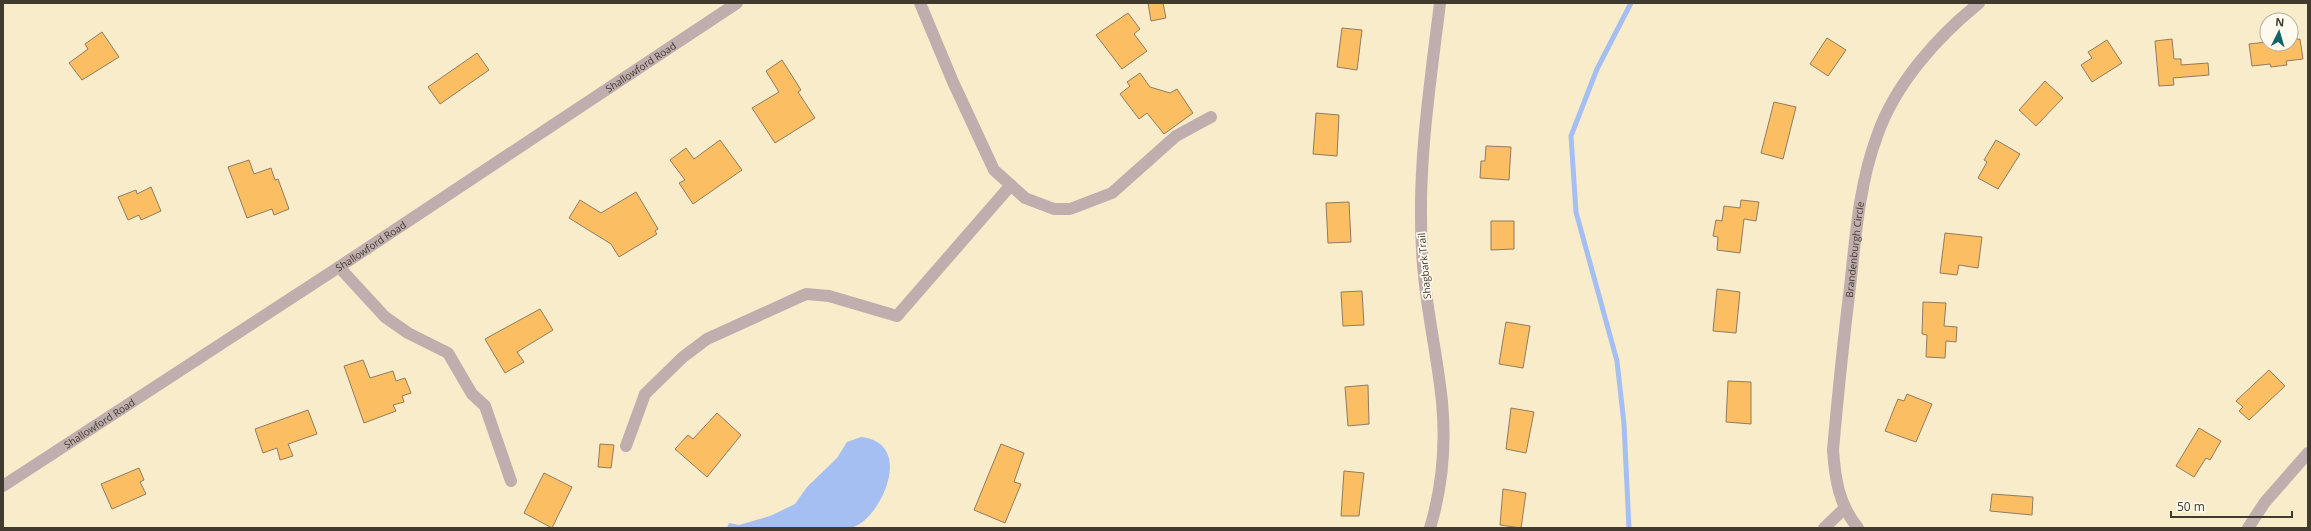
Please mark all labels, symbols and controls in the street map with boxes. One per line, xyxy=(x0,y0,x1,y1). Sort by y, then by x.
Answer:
north arrow xyxy=(2259,12,2299,52)
text: N xyxy=(2275,14,2285,29)
street label: Shallowford Road xyxy=(603,38,679,95)
street label: Brandenburgh Circle xyxy=(1842,200,1867,298)
street label: Shallowford Road xyxy=(333,218,409,275)
street label: Shagbark Trail xyxy=(1414,232,1434,300)
street label: Shallowford Road xyxy=(61,395,138,451)
scale bar xyxy=(2171,493,2292,519)
text: 50 m xyxy=(2177,498,2205,515)

